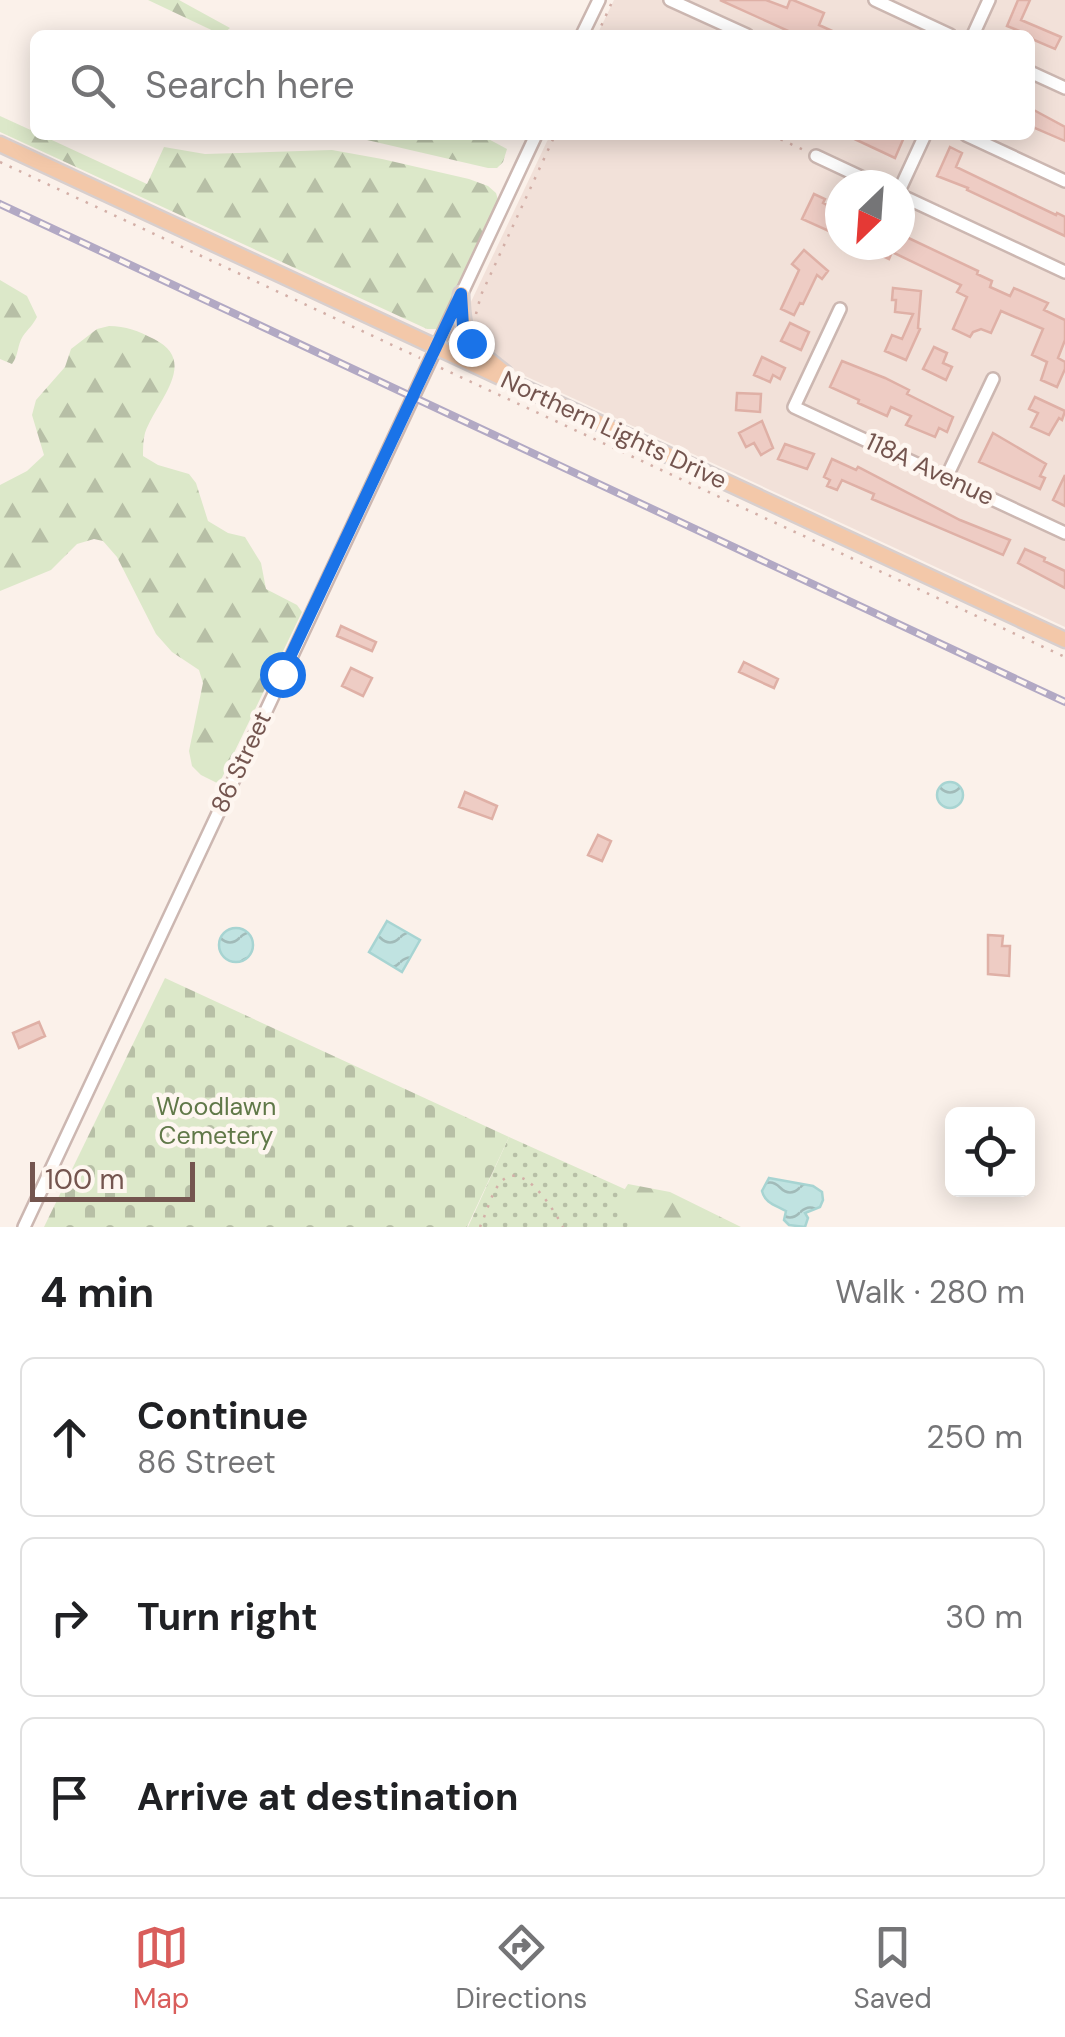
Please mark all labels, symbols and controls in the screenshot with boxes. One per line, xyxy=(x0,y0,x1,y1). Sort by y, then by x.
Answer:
search box xyxy=(30,30,1035,140)
icon: search xyxy=(65,58,120,113)
text: Search here xyxy=(145,60,355,110)
north arrow xyxy=(825,170,915,260)
route end xyxy=(449,321,495,367)
street label: Northern Lights Drive xyxy=(496,363,732,497)
street label: 118A Avenue xyxy=(860,425,1000,513)
route start xyxy=(260,652,306,698)
street label: 86 Street xyxy=(203,706,279,818)
park label: Woodlawn Cemetery xyxy=(156,1090,276,1152)
map controls xyxy=(945,1107,1035,1197)
button: locate xyxy=(945,1107,1035,1197)
scale bar xyxy=(30,1157,195,1202)
text: 100 m xyxy=(45,1161,124,1198)
text: 4 min xyxy=(40,1265,154,1320)
text: Walk · 280 m xyxy=(835,1271,1025,1313)
text: Continue xyxy=(137,1391,308,1441)
icon: ahead xyxy=(42,1410,97,1465)
text: 250 m xyxy=(926,1416,1023,1458)
text: 86 Street xyxy=(137,1441,276,1483)
icon: right xyxy=(42,1590,97,1645)
text: Turn right xyxy=(137,1592,318,1642)
text: 30 m xyxy=(945,1596,1023,1638)
icon: arrive xyxy=(42,1770,97,1825)
text: Arrive at destination xyxy=(137,1772,519,1822)
tab: Map xyxy=(133,1920,189,2017)
tab: Directions xyxy=(456,1920,587,2017)
tab: Saved xyxy=(853,1920,932,2017)

